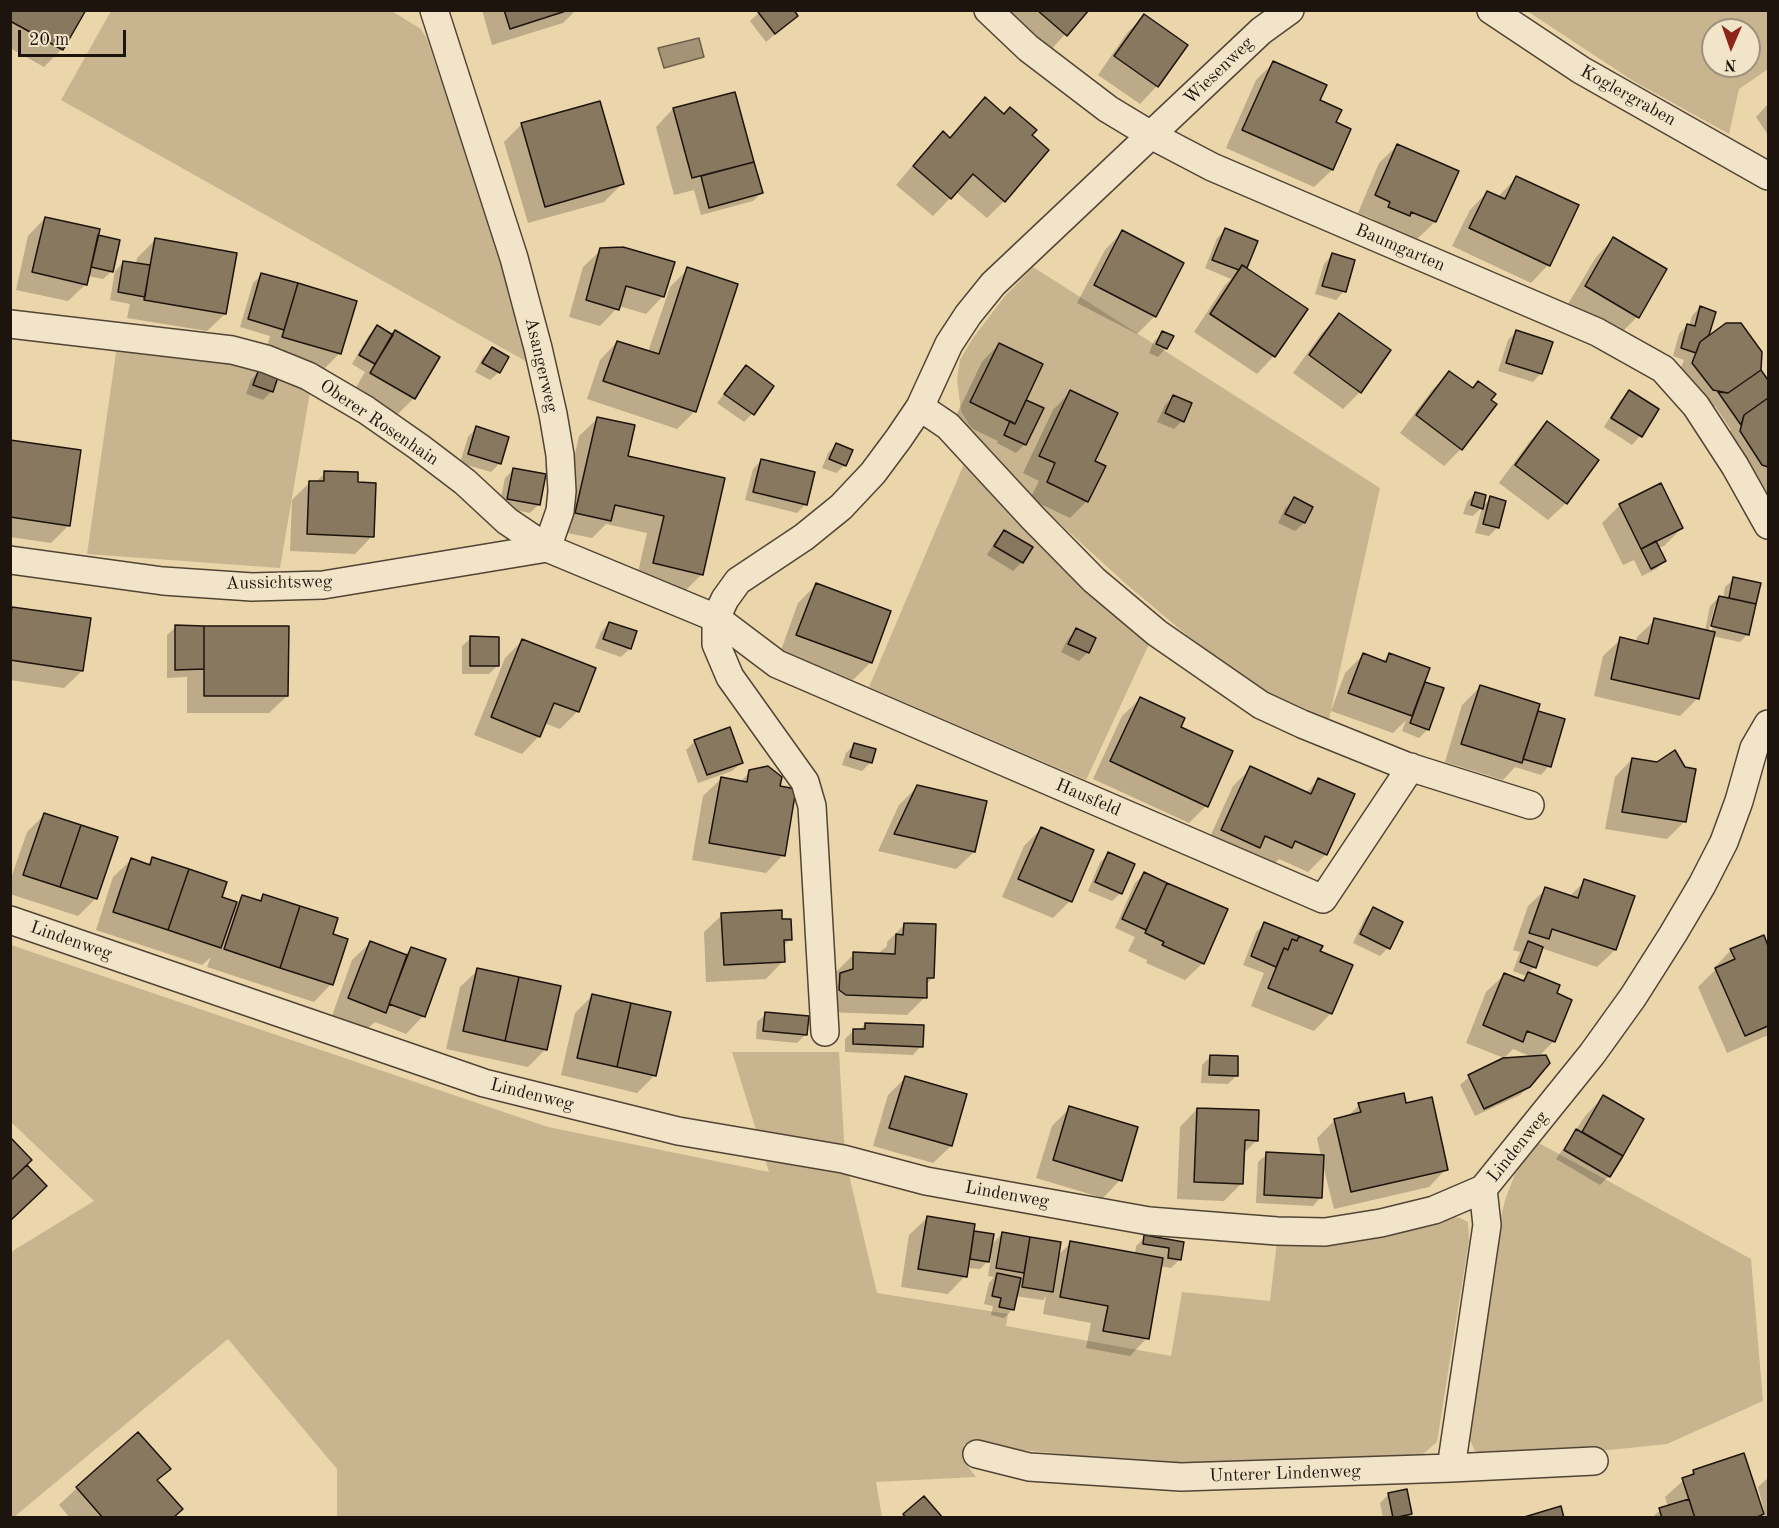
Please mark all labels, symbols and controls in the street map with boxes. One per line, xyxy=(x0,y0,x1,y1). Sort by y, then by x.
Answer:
scale bar xyxy=(21,18,129,56)
north arrow xyxy=(1701,18,1761,78)
text: 20 m xyxy=(29,31,69,49)
street label: Wiesenweg xyxy=(1180,32,1258,110)
text: N xyxy=(1724,56,1737,72)
street label: Koglergraben xyxy=(1576,61,1680,131)
street label: Baumgarten xyxy=(1352,219,1448,277)
street label: Asangerweg xyxy=(520,315,562,415)
street label: Oberer Rosenhain xyxy=(315,375,443,471)
street label: Aussichtsweg xyxy=(225,571,333,595)
street label: Hausfeld xyxy=(1052,775,1124,821)
street label: Lindenweg xyxy=(27,917,115,965)
street label: Lindenweg xyxy=(488,1074,576,1116)
street label: Lindenweg xyxy=(1483,1107,1553,1187)
street label: Lindenweg xyxy=(963,1177,1051,1213)
street label: Unterer Lindenweg xyxy=(1209,1461,1361,1487)

